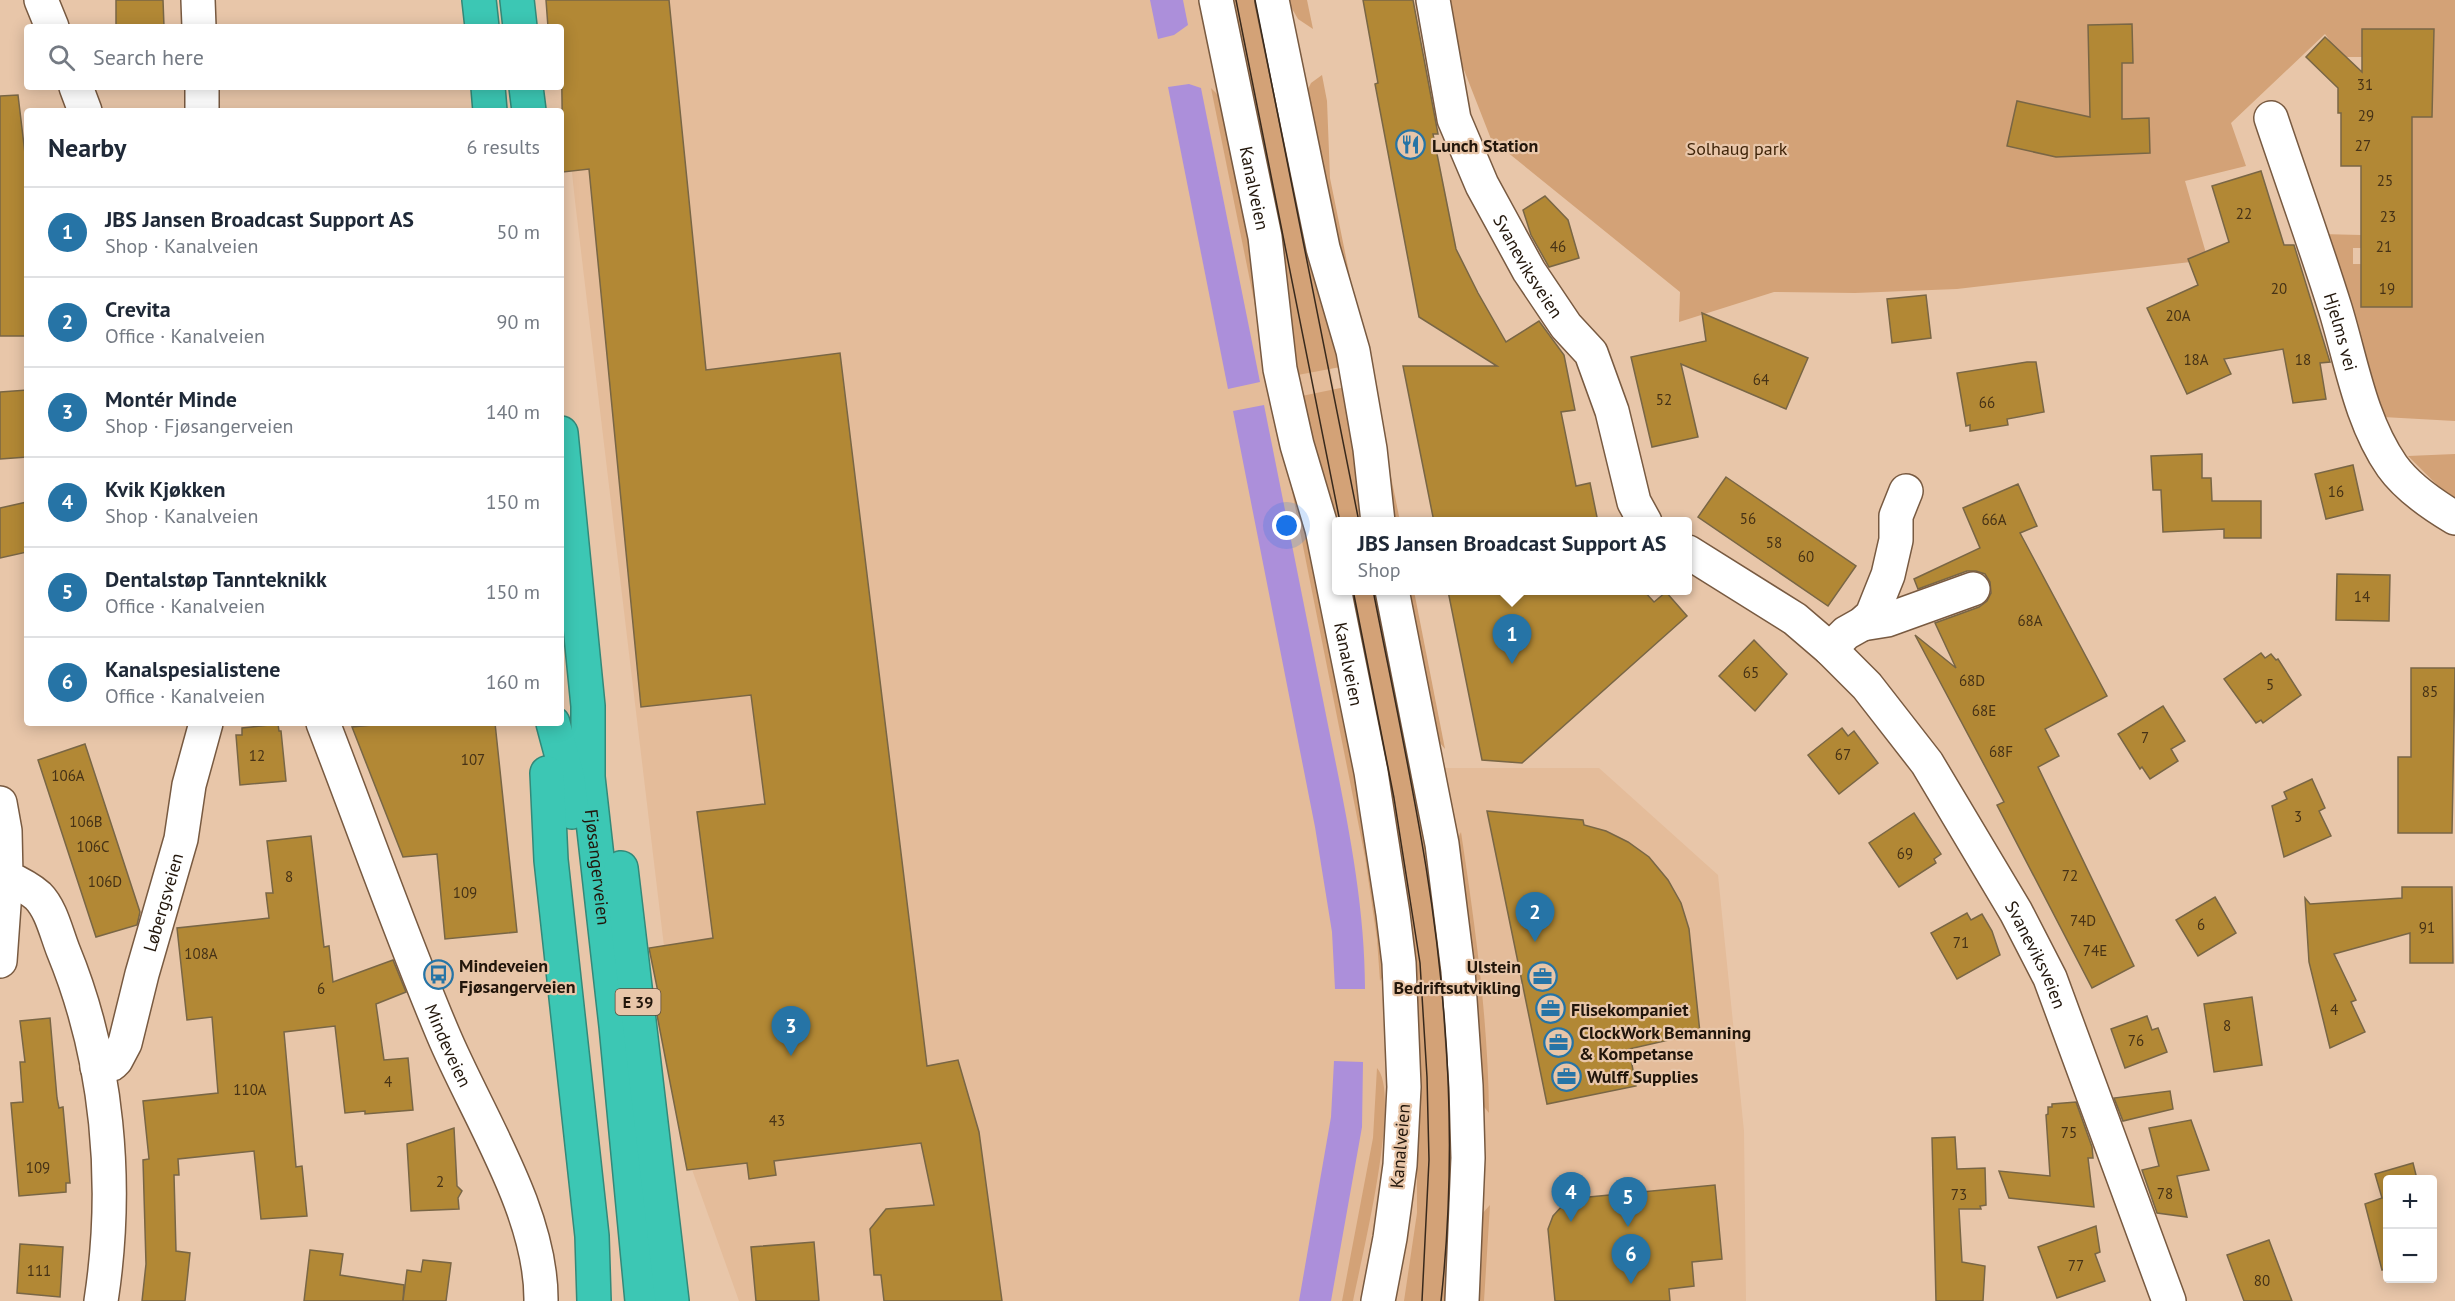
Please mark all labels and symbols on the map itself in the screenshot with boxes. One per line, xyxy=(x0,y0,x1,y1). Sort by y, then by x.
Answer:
house number: 31 xyxy=(2357,75,2373,94)
house number: 29 xyxy=(2358,106,2374,125)
restaurant icon: Lunch Station xyxy=(1395,129,1427,161)
place label: Lunch Station xyxy=(1432,134,1538,157)
house number: 27 xyxy=(2355,136,2371,155)
park label: Solhaug park xyxy=(1687,137,1788,160)
street label: Kanalveien xyxy=(1235,144,1275,232)
house number: 25 xyxy=(2377,171,2393,190)
house number: 22 xyxy=(2236,204,2252,223)
house number: 23 xyxy=(2380,207,2396,226)
street label: Svaneviksveien xyxy=(1489,210,1569,322)
house number: 46 xyxy=(1550,237,1566,256)
house number: 21 xyxy=(2376,237,2392,256)
house number: 20 xyxy=(2271,279,2287,298)
house number: 19 xyxy=(2379,279,2395,298)
street label: Hjelms vei xyxy=(2319,289,2363,373)
house number: 20A xyxy=(2165,306,2191,325)
house number: 18A xyxy=(2183,350,2209,369)
house number: 18 xyxy=(2295,350,2311,369)
house number: 64 xyxy=(1753,370,1769,389)
house number: 52 xyxy=(1656,390,1672,409)
house number: 66 xyxy=(1979,393,1995,412)
house number: 16 xyxy=(2328,482,2344,501)
house number: 56 xyxy=(1740,509,1756,528)
house number: 66A xyxy=(1981,510,2007,529)
your location xyxy=(1272,511,1301,540)
house number: 58 xyxy=(1766,533,1782,552)
house number: 60 xyxy=(1798,547,1814,566)
house number: 14 xyxy=(2354,587,2370,606)
house number: 68A xyxy=(2017,611,2043,630)
pin: 1 xyxy=(1492,614,1532,664)
street label: Kanalveien xyxy=(1330,620,1369,708)
house number: 65 xyxy=(1743,663,1759,682)
house number: 68D xyxy=(1959,671,1985,690)
house number: 5 xyxy=(2266,675,2274,694)
house number: 85 xyxy=(2422,682,2438,701)
house number: 68E xyxy=(1972,701,1996,720)
house number: 7 xyxy=(2141,728,2149,747)
house number: 68F xyxy=(1989,742,2013,761)
house number: 67 xyxy=(1835,745,1851,764)
house number: 12 xyxy=(249,746,265,765)
house number: 107 xyxy=(461,750,485,769)
house number: 106A xyxy=(51,766,85,785)
house number: 3 xyxy=(2294,807,2302,826)
street label: Fjøsangerveien xyxy=(580,808,616,926)
house number: 106B xyxy=(69,812,103,831)
house number: 106C xyxy=(76,837,110,856)
house number: 69 xyxy=(1897,844,1913,863)
street label: Løbergsveien xyxy=(138,850,188,954)
house number: 72 xyxy=(2062,866,2078,885)
house number: 8 xyxy=(285,867,293,886)
house number: 106D xyxy=(88,872,122,891)
house number: 109 xyxy=(453,883,477,902)
pin: 2 xyxy=(1516,892,1555,942)
street label: Svaneviksveien xyxy=(2000,896,2072,1011)
house number: 74D xyxy=(2070,911,2096,930)
house number: 6 xyxy=(2197,915,2205,934)
house number: 91 xyxy=(2419,918,2435,937)
house number: 71 xyxy=(1953,933,1969,952)
house number: 74E xyxy=(2083,941,2107,960)
house number: 108A xyxy=(184,944,218,963)
place label: Mindeveien Fjøsangerveien xyxy=(459,954,575,998)
place label: Ulstein Bedriftsutvikling xyxy=(1393,955,1521,999)
bus stop icon: Mindeveien Fjøsangerveien xyxy=(422,959,454,991)
office icon: Ulstein Bedriftsutvikling xyxy=(1526,960,1558,992)
house number: 6 xyxy=(317,979,325,998)
road number: E 39 xyxy=(616,989,660,1015)
office icon: Flisekompaniet xyxy=(1534,993,1566,1025)
place label: Flisekompaniet xyxy=(1571,998,1689,1021)
street label: Mindeveien xyxy=(420,1000,477,1091)
house number: 4 xyxy=(2330,1000,2338,1019)
pin: 3 xyxy=(772,1006,810,1056)
house number: 8 xyxy=(2223,1016,2231,1035)
place label: ClockWork Bemanning & Kompetanse xyxy=(1579,1021,1751,1065)
office icon: ClockWork Bemanning & Kompetanse xyxy=(1542,1026,1574,1058)
house number: 76 xyxy=(2128,1031,2144,1050)
office icon: Wulff Supplies xyxy=(1550,1060,1582,1092)
place label: Wulff Supplies xyxy=(1587,1065,1699,1088)
house number: 4 xyxy=(384,1072,392,1091)
house number: 110A xyxy=(233,1080,267,1099)
street label: Kanalveien xyxy=(1385,1103,1415,1189)
house number: 43 xyxy=(769,1111,785,1130)
house number: 75 xyxy=(2061,1123,2077,1142)
house number: 109 xyxy=(26,1158,50,1177)
house number: 2 xyxy=(436,1172,444,1191)
pin: 4 xyxy=(1552,1172,1590,1222)
pin: 5 xyxy=(1608,1178,1648,1227)
house number: 78 xyxy=(2157,1184,2173,1203)
house number: 73 xyxy=(1951,1185,1967,1204)
pin: 6 xyxy=(1612,1234,1650,1284)
house number: 77 xyxy=(2068,1256,2084,1275)
house number: 111 xyxy=(27,1261,51,1280)
house number: 80 xyxy=(2254,1271,2270,1290)

